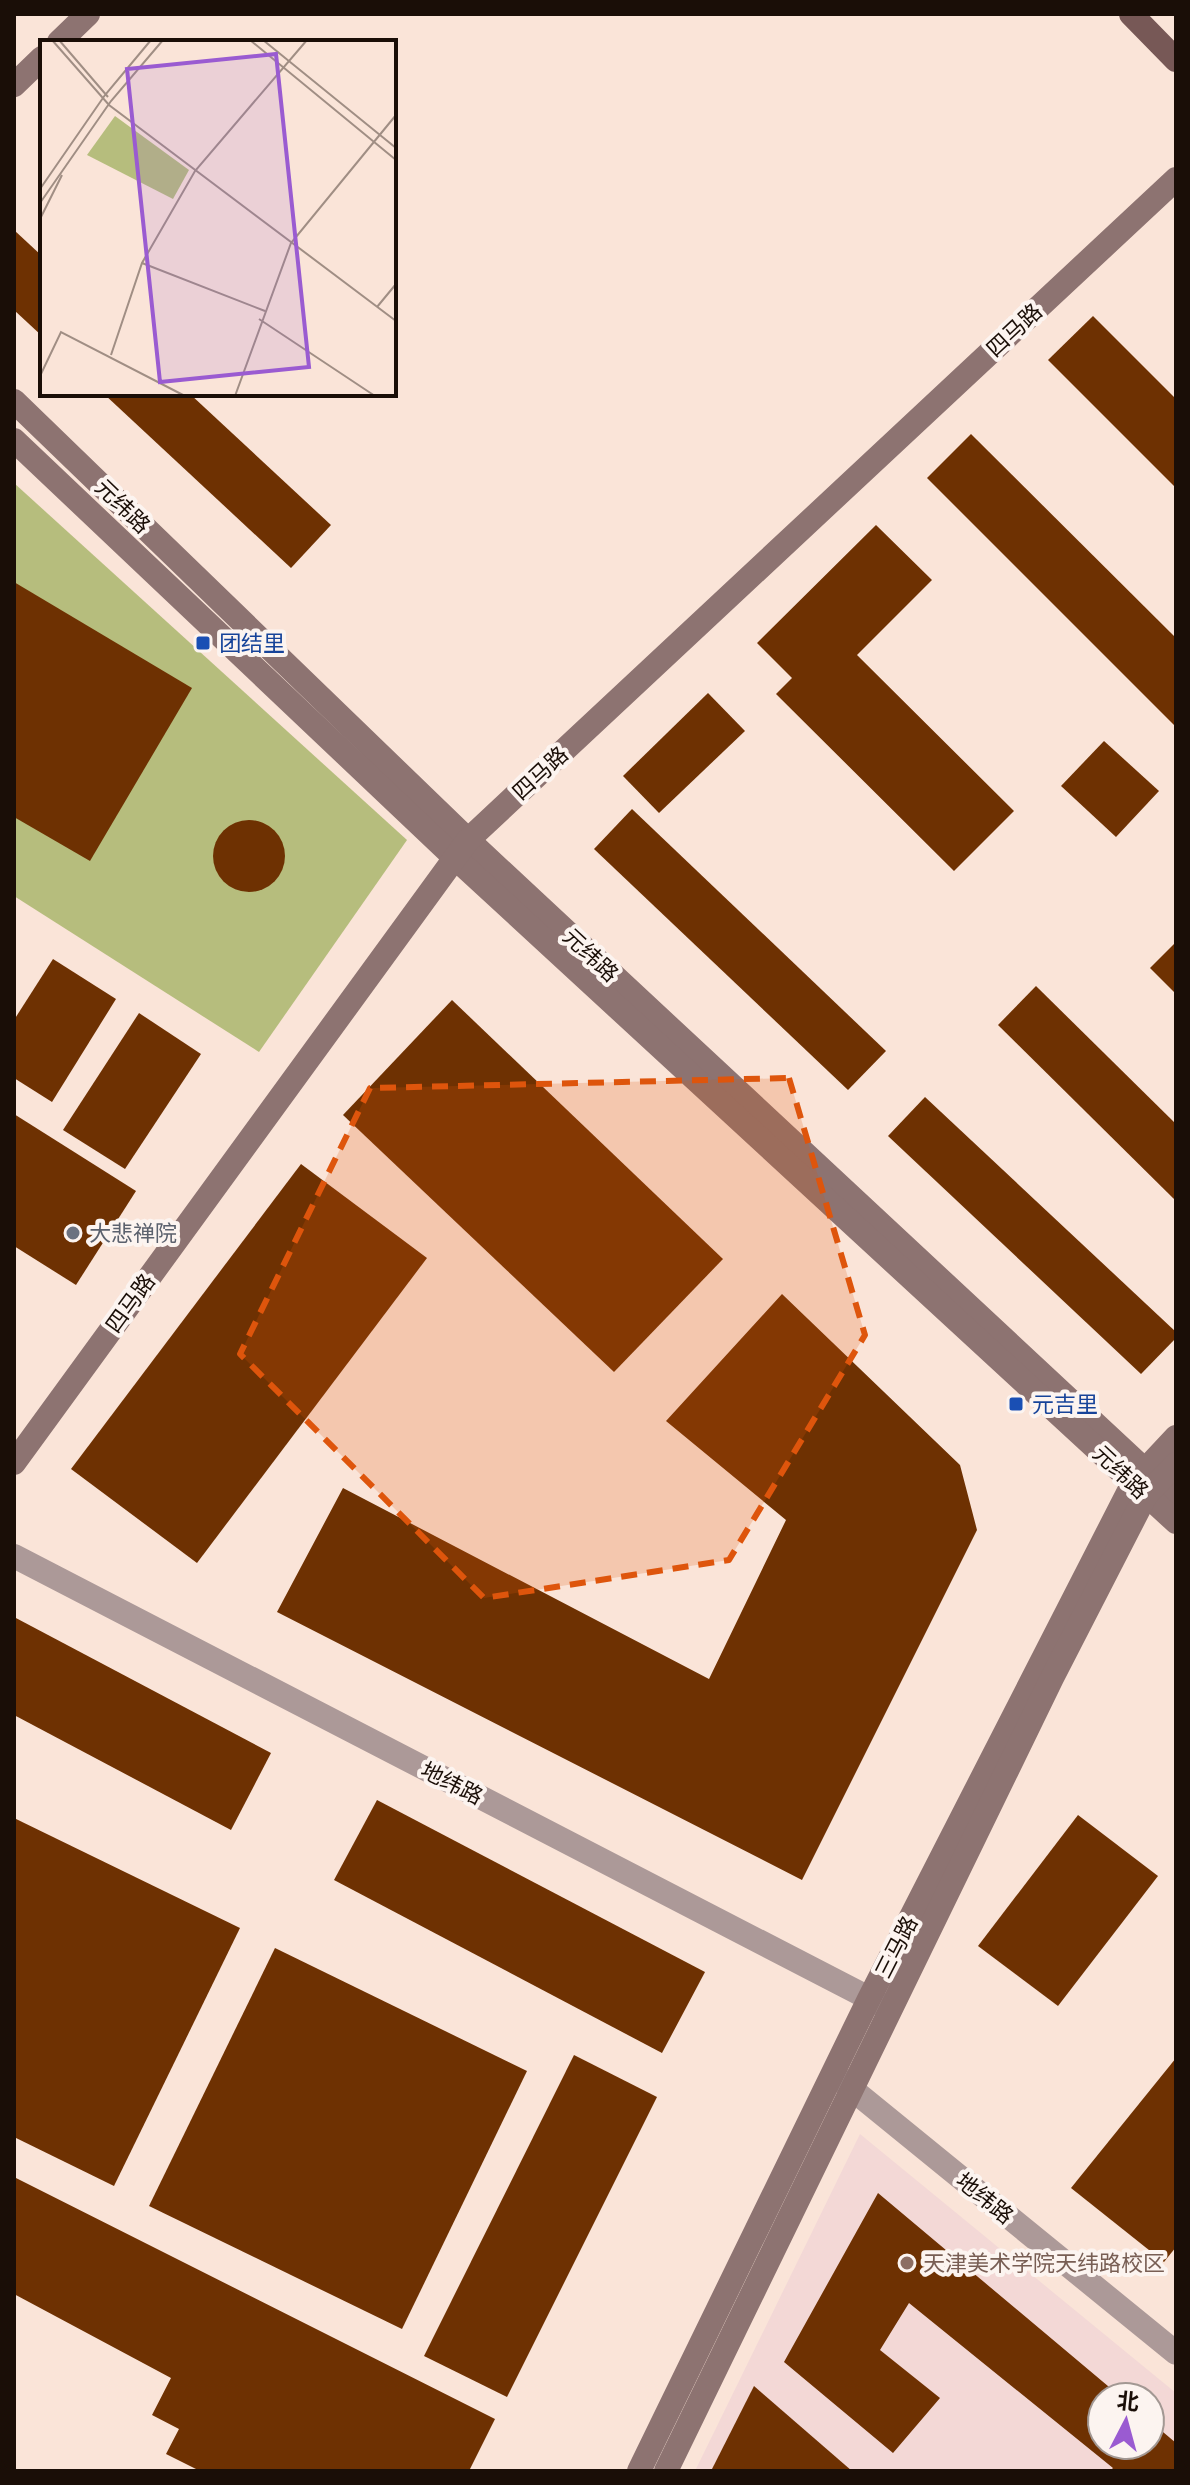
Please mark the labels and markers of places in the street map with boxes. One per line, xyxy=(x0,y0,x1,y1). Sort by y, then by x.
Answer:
place label: 团结里 xyxy=(219,630,285,656)
marker: 团结里 xyxy=(194,634,212,652)
place label: 大悲禅院 xyxy=(89,1220,177,1246)
marker: 大悲禅院 xyxy=(64,1224,82,1242)
place label: 元吉里 xyxy=(1032,1391,1098,1417)
marker: 元吉里 xyxy=(1007,1395,1025,1413)
place label: 天津美术学院天纬路校区 xyxy=(923,2250,1165,2276)
marker: 天津美术学院天纬路校区 xyxy=(898,2254,916,2272)

